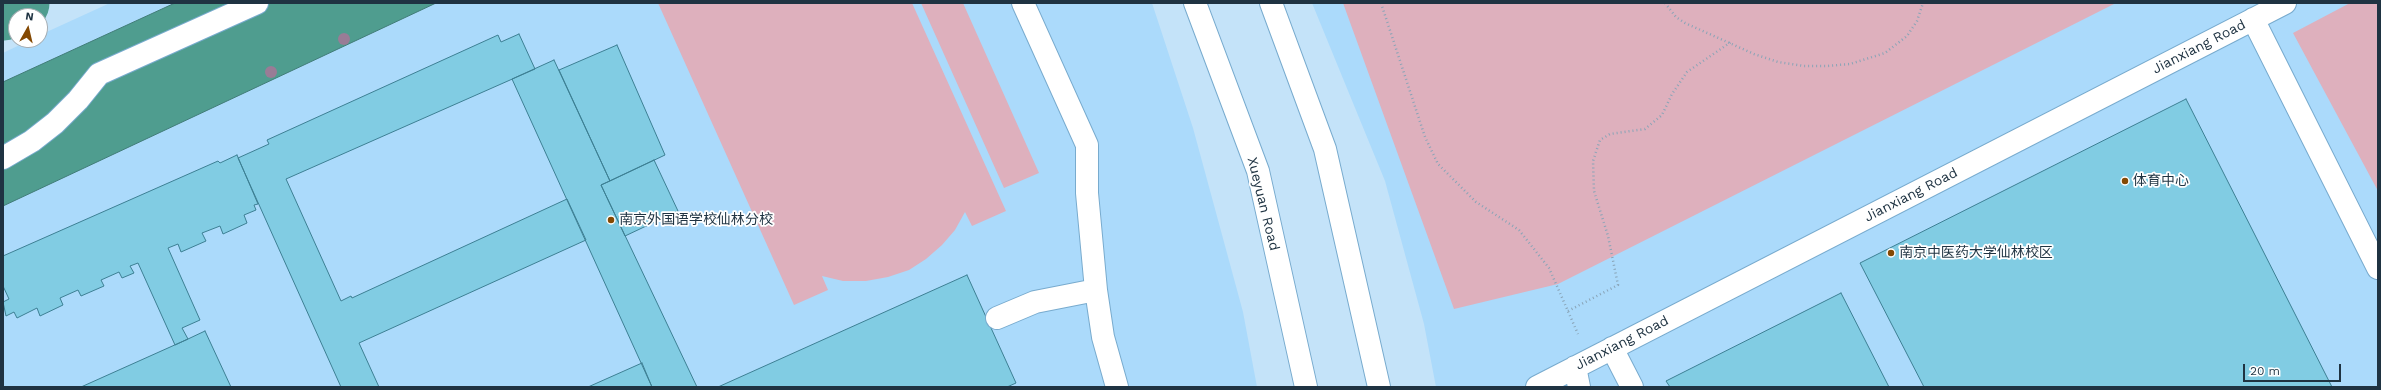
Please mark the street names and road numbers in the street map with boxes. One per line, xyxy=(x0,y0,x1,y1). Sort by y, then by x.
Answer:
street label: Jianxiang Road xyxy=(2150,16,2248,78)
street label: Xueyuan Road xyxy=(1243,155,1283,253)
street label: Jianxiang Road xyxy=(1862,164,1960,226)
street label: Jianxiang Road xyxy=(1573,312,1671,374)

